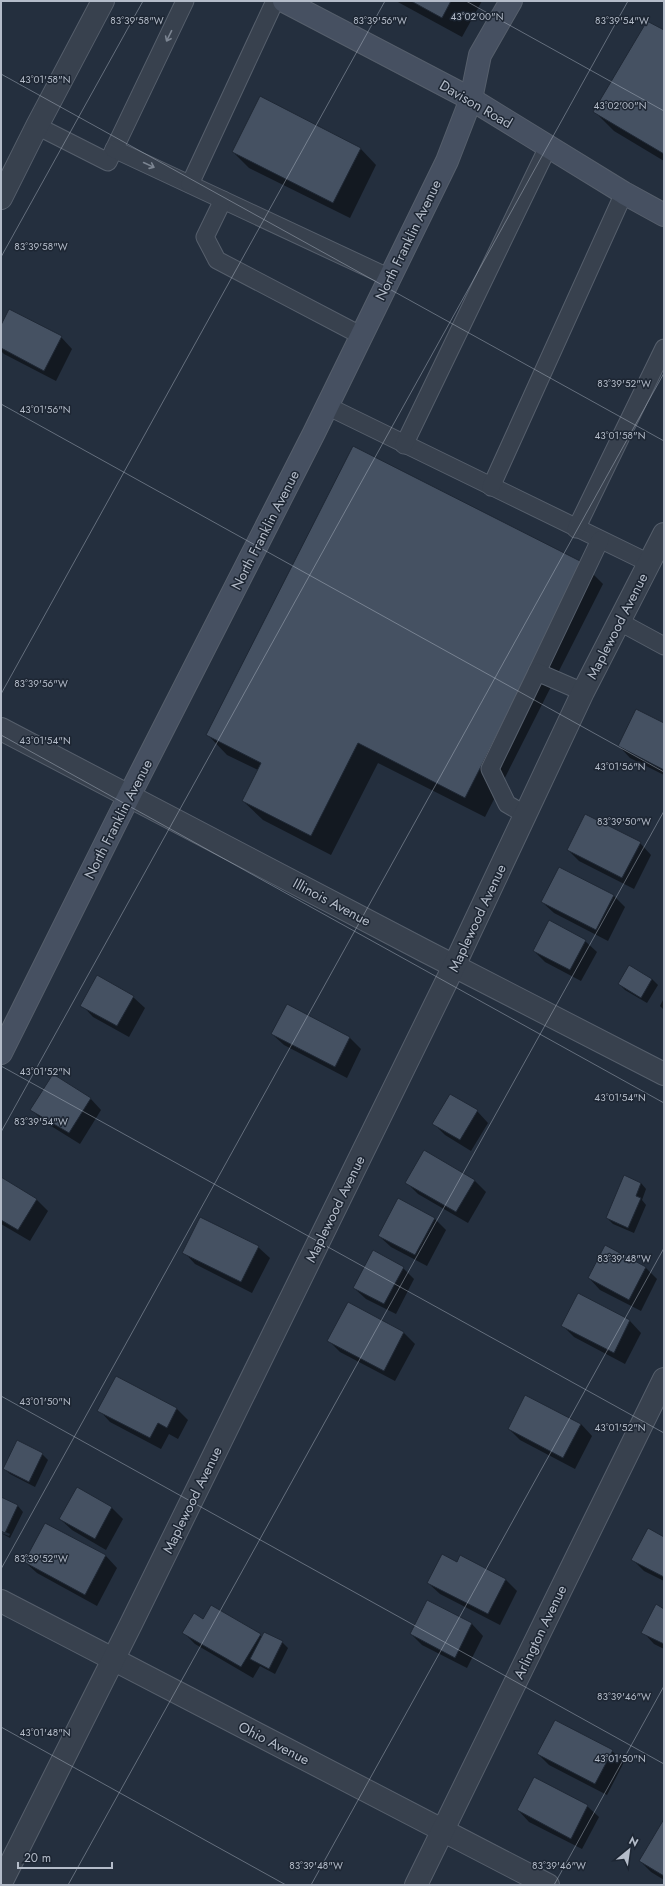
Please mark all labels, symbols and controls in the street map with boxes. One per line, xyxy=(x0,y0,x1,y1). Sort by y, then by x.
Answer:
text: 43°02'00"N xyxy=(450,9,504,24)
text: 83°39'58"W xyxy=(110,13,164,28)
text: 83°39'56"W xyxy=(353,13,407,28)
text: 83°39'54"W xyxy=(595,13,649,28)
one-way arrow xyxy=(164,30,172,42)
text: 43°01'58"N xyxy=(20,72,70,87)
street label: Davison Road xyxy=(436,75,516,133)
text: 43°02'00"N xyxy=(593,98,647,113)
one-way arrow xyxy=(143,162,155,169)
street label: North Franklin Avenue xyxy=(370,176,446,304)
text: 83°39'58"W xyxy=(14,239,68,254)
text: 83°39'52"W xyxy=(597,376,651,391)
text: 43°01'56"N xyxy=(19,402,71,417)
text: 43°01'58"N xyxy=(595,428,645,443)
street label: North Franklin Avenue xyxy=(226,467,304,593)
street label: Maplewood Avenue xyxy=(582,569,652,683)
text: 83°39'56"W xyxy=(14,676,68,691)
text: 43°01'54"N xyxy=(19,733,71,748)
street label: North Franklin Avenue xyxy=(79,756,157,882)
text: 43°01'56"N xyxy=(594,759,646,774)
text: 83°39'50"W xyxy=(597,814,651,829)
street label: Maplewood Avenue xyxy=(443,861,511,975)
street label: Illinois Avenue xyxy=(290,873,374,931)
text: 43°01'52"N xyxy=(19,1064,71,1079)
text: 43°01'54"N xyxy=(594,1090,646,1105)
text: 83°39'54"W xyxy=(14,1114,68,1129)
street label: Maplewood Avenue xyxy=(300,1152,370,1266)
text: 83°39'48"W xyxy=(597,1251,651,1266)
text: 43°01'50"N xyxy=(19,1394,71,1409)
text: 43°01'52"N xyxy=(594,1420,646,1435)
street label: Maplewood Avenue xyxy=(157,1443,227,1557)
text: 83°39'52"W xyxy=(14,1551,68,1566)
street label: Arlington Avenue xyxy=(509,1582,571,1682)
text: 83°39'46"W xyxy=(597,1689,651,1704)
street label: Ohio Avenue xyxy=(235,1716,313,1770)
text: 43°01'48"N xyxy=(19,1725,71,1740)
text: 43°01'50"N xyxy=(594,1751,646,1766)
north arrow xyxy=(609,1830,649,1870)
text: N xyxy=(626,1832,642,1850)
scale bar xyxy=(18,1844,112,1870)
text: 20 m xyxy=(24,1849,51,1867)
text: 83°39'48"W xyxy=(289,1858,343,1873)
text: 83°39'46"W xyxy=(532,1858,586,1873)

